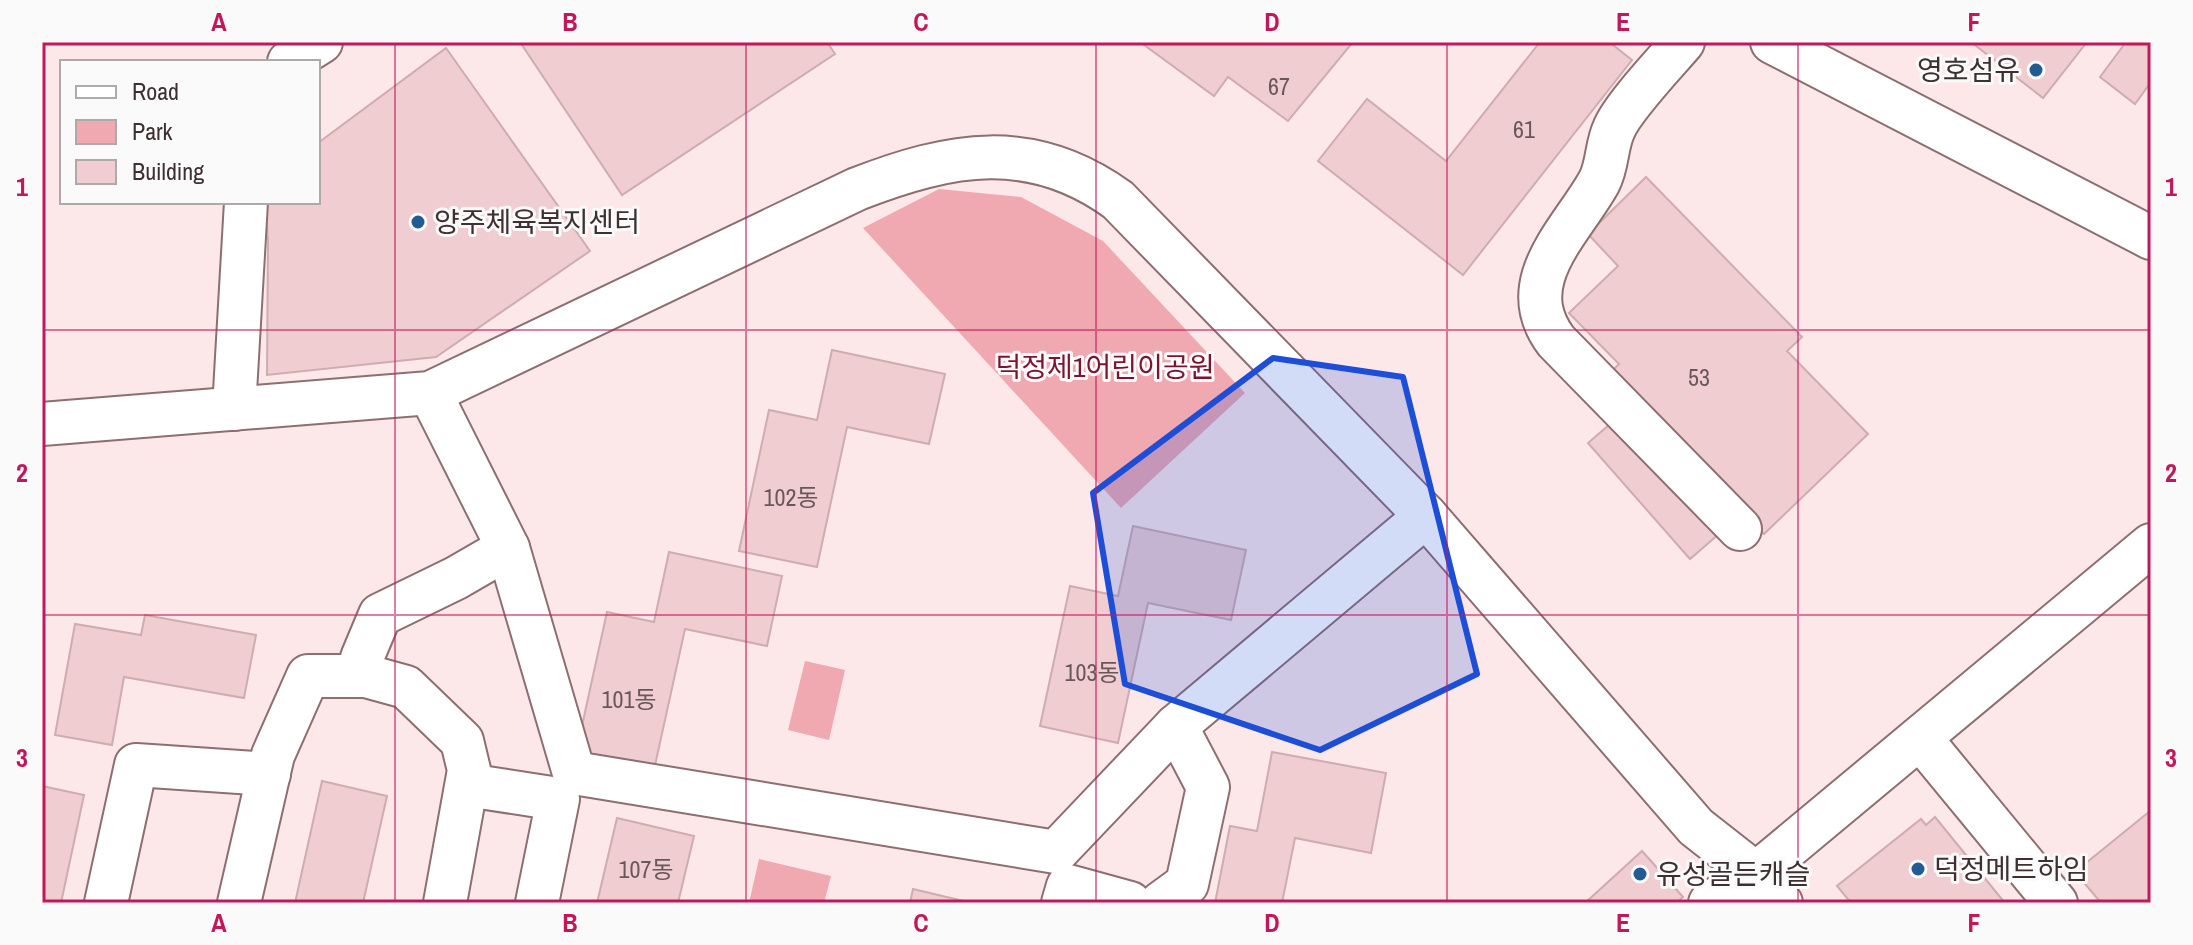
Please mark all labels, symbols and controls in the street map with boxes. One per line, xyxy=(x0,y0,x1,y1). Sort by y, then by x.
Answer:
text: A xyxy=(211,4,227,39)
text: B xyxy=(562,4,578,39)
text: C xyxy=(913,4,929,39)
text: D xyxy=(1264,4,1280,39)
text: E xyxy=(1616,4,1630,39)
text: F xyxy=(1967,4,1981,39)
place label: 영호섬유 xyxy=(1917,51,2020,89)
legend xyxy=(60,60,320,204)
marker: 영호섬유 xyxy=(2027,61,2045,79)
house number: 67 xyxy=(1268,70,1290,102)
text: Road xyxy=(132,75,179,107)
house number: 61 xyxy=(1513,113,1535,145)
text: Park xyxy=(132,115,173,147)
text: Building xyxy=(132,155,204,187)
text: 1 xyxy=(16,169,28,204)
text: 1 xyxy=(2165,169,2177,204)
place label: 양주체육복지센터 xyxy=(434,203,640,241)
marker: 양주체육복지센터 xyxy=(409,213,427,231)
park label: 덕정제1어린이공원 xyxy=(996,348,1214,386)
house number: 53 xyxy=(1688,361,1710,393)
text: 2 xyxy=(16,455,28,490)
text: 2 xyxy=(2165,455,2177,490)
house number: 102동 xyxy=(764,481,818,513)
house number: 103동 xyxy=(1065,656,1119,688)
house number: 101동 xyxy=(602,683,656,715)
text: 3 xyxy=(16,740,28,775)
text: 3 xyxy=(2165,740,2177,775)
place label: 덕정메트하임 xyxy=(1934,850,2089,888)
house number: 107동 xyxy=(619,853,673,885)
place label: 유성골든캐슬 xyxy=(1656,855,1811,893)
marker: 덕정메트하임 xyxy=(1909,860,1927,878)
marker: 유성골든캐슬 xyxy=(1631,865,1649,883)
text: A xyxy=(211,905,227,940)
text: B xyxy=(562,905,578,940)
text: C xyxy=(913,905,929,940)
text: D xyxy=(1264,905,1280,940)
text: E xyxy=(1616,905,1630,940)
text: F xyxy=(1967,905,1981,940)

